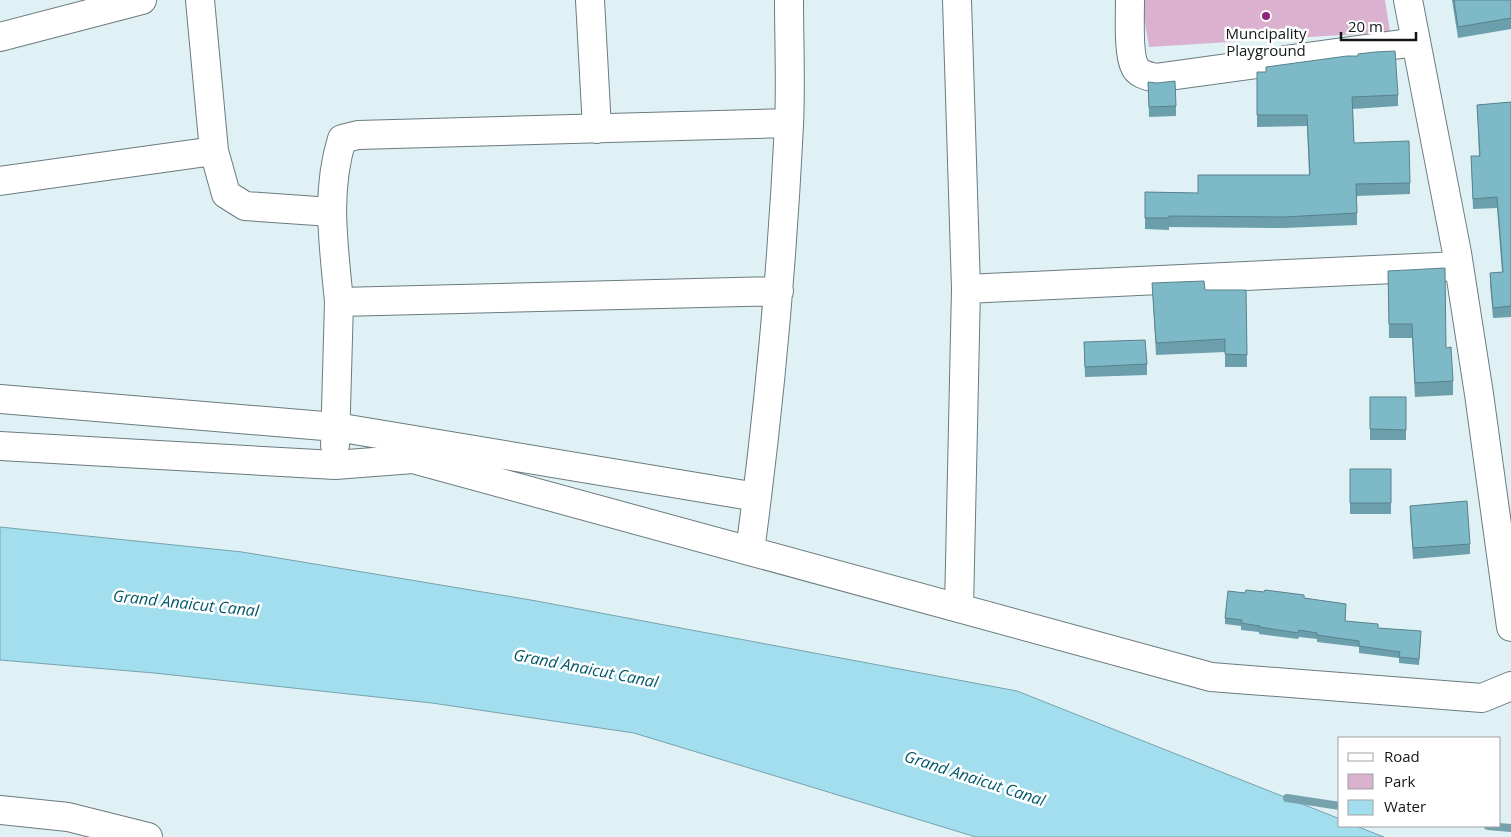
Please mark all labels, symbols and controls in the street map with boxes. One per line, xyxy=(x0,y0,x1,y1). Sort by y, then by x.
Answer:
marker: Muncipality Playground xyxy=(1260,10,1272,22)
scale bar xyxy=(1341,10,1416,42)
text: 20 m xyxy=(1348,16,1383,36)
place label: Muncipality Playground xyxy=(1226,23,1307,60)
water label: Grand Anaicut Canal xyxy=(112,584,261,622)
water label: Grand Anaicut Canal xyxy=(512,643,661,693)
legend xyxy=(1338,737,1501,827)
water label: Grand Anaicut Canal xyxy=(902,745,1049,811)
text: Road xyxy=(1384,746,1420,766)
text: Park xyxy=(1384,771,1415,791)
text: Water xyxy=(1384,796,1426,816)

